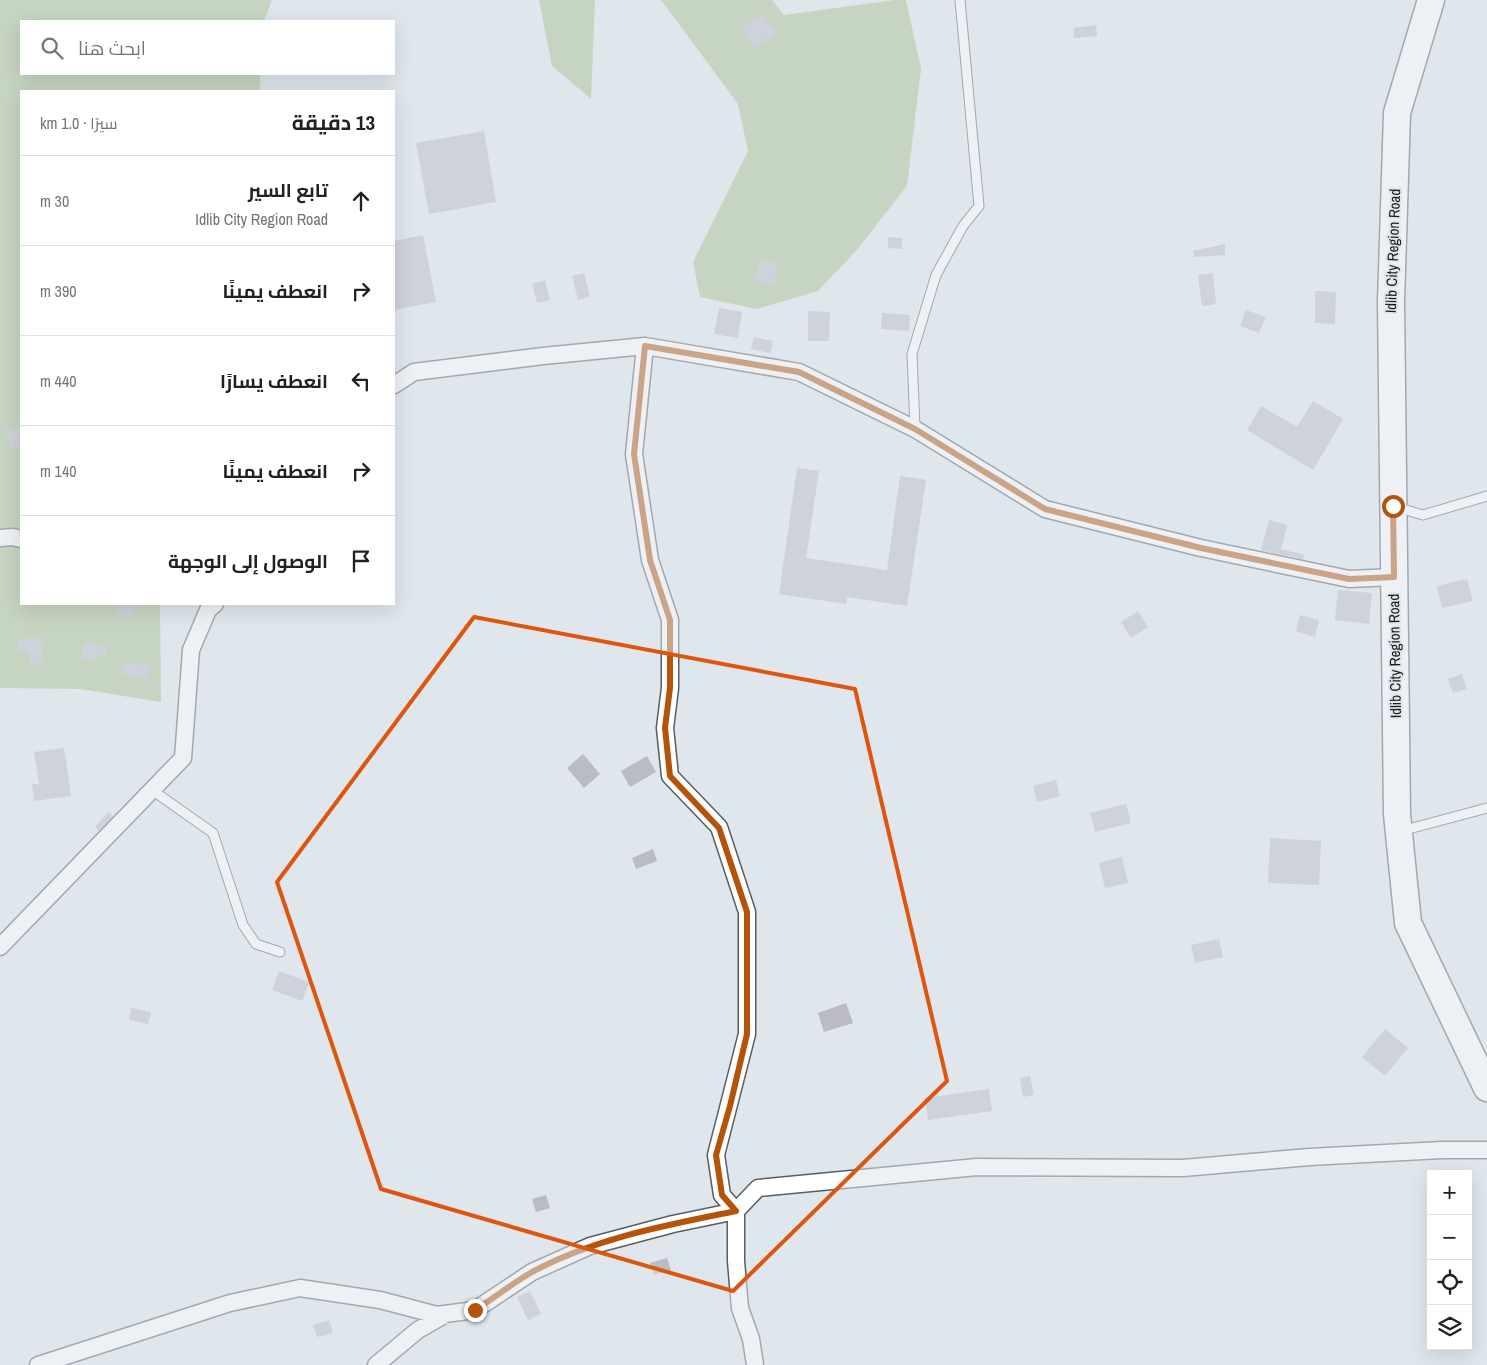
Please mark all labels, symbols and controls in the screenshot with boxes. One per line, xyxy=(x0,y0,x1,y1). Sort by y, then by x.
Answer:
search box xyxy=(20,20,395,75)
icon: search xyxy=(38,34,66,62)
text: ابحث هنا xyxy=(78,35,146,61)
text: 13 دقيقة xyxy=(292,108,375,137)
text: سيرًا · 1.0 km xyxy=(40,112,117,134)
text: تابع السير xyxy=(248,177,328,203)
icon: ahead xyxy=(347,187,375,215)
street label: Idlib City Region Road xyxy=(1380,188,1405,314)
text: 30 m xyxy=(40,190,69,212)
text: Idlib City Region Road xyxy=(195,208,328,230)
icon: right xyxy=(347,277,375,305)
text: انعطف يمينًا xyxy=(222,278,328,304)
text: 390 m xyxy=(40,280,76,302)
icon: left xyxy=(347,367,375,395)
text: انعطف يسارًا xyxy=(220,368,328,394)
text: 440 m xyxy=(40,370,76,392)
icon: right xyxy=(347,457,375,485)
text: انعطف يمينًا xyxy=(222,458,328,484)
text: 140 m xyxy=(40,460,76,482)
route start xyxy=(1382,495,1405,518)
icon: arrive xyxy=(347,547,375,575)
text: الوصول إلى الوجهة xyxy=(168,548,328,574)
street label: Idlib City Region Road xyxy=(1383,594,1406,718)
map controls xyxy=(1427,1170,1472,1350)
button: + xyxy=(1427,1170,1472,1215)
button: − xyxy=(1427,1215,1472,1260)
button: locate xyxy=(1427,1260,1472,1305)
route end xyxy=(464,1299,487,1322)
button: layers xyxy=(1427,1305,1472,1350)

